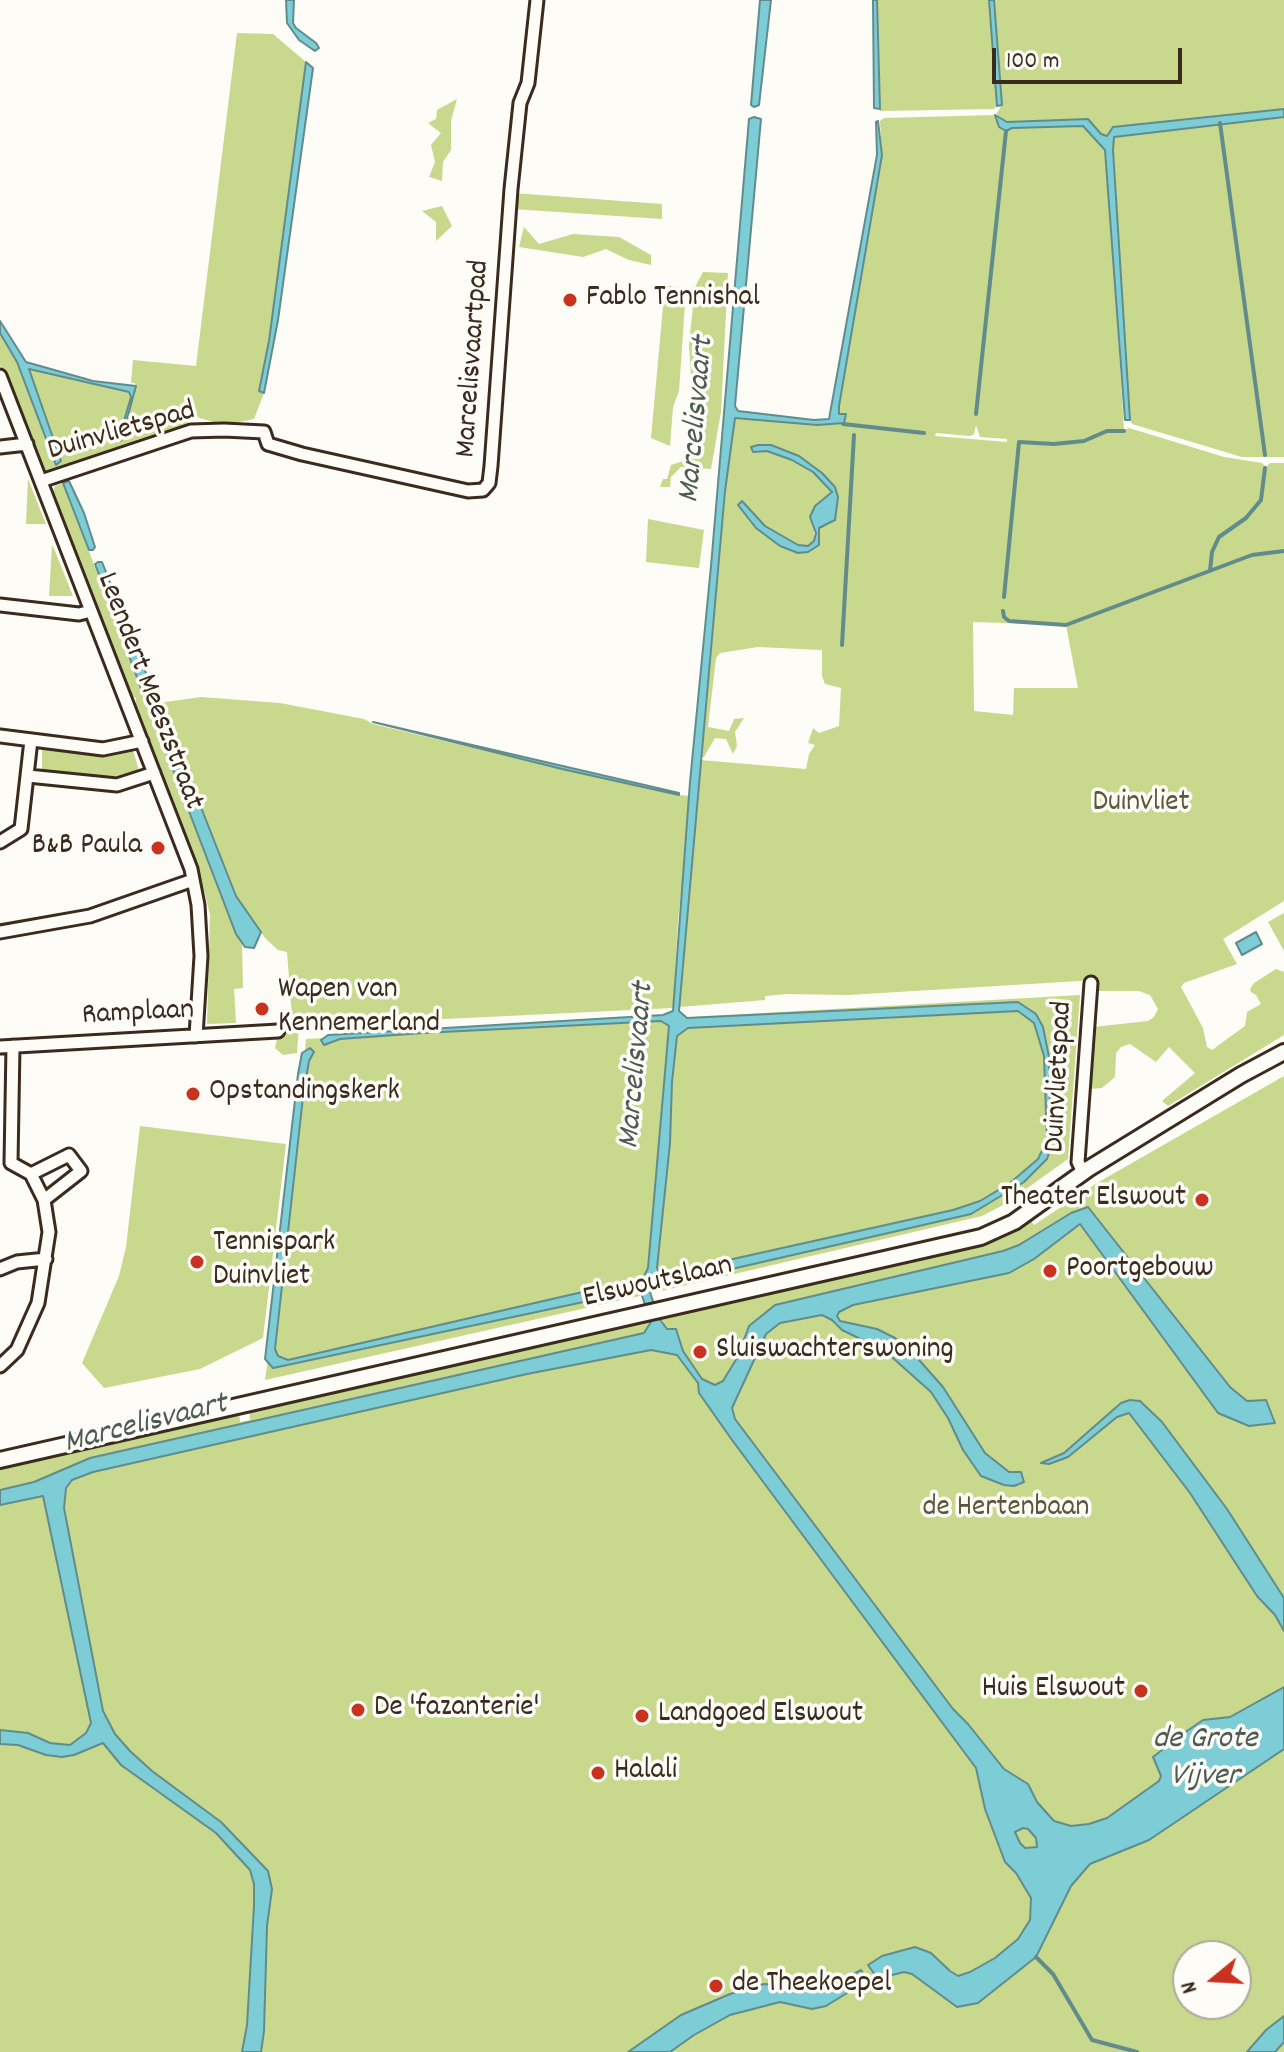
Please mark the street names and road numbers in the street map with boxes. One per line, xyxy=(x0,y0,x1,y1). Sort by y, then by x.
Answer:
street label: Marcelisvaartpad xyxy=(450,259,500,459)
street label: Duinvlietspad xyxy=(44,395,200,471)
street label: Leendert Meeszstraat xyxy=(86,568,210,816)
street label: Ramplaan xyxy=(81,994,195,1036)
street label: Duinvlietspad xyxy=(1039,1000,1083,1154)
street label: Elswoutslaan xyxy=(580,1249,736,1319)

